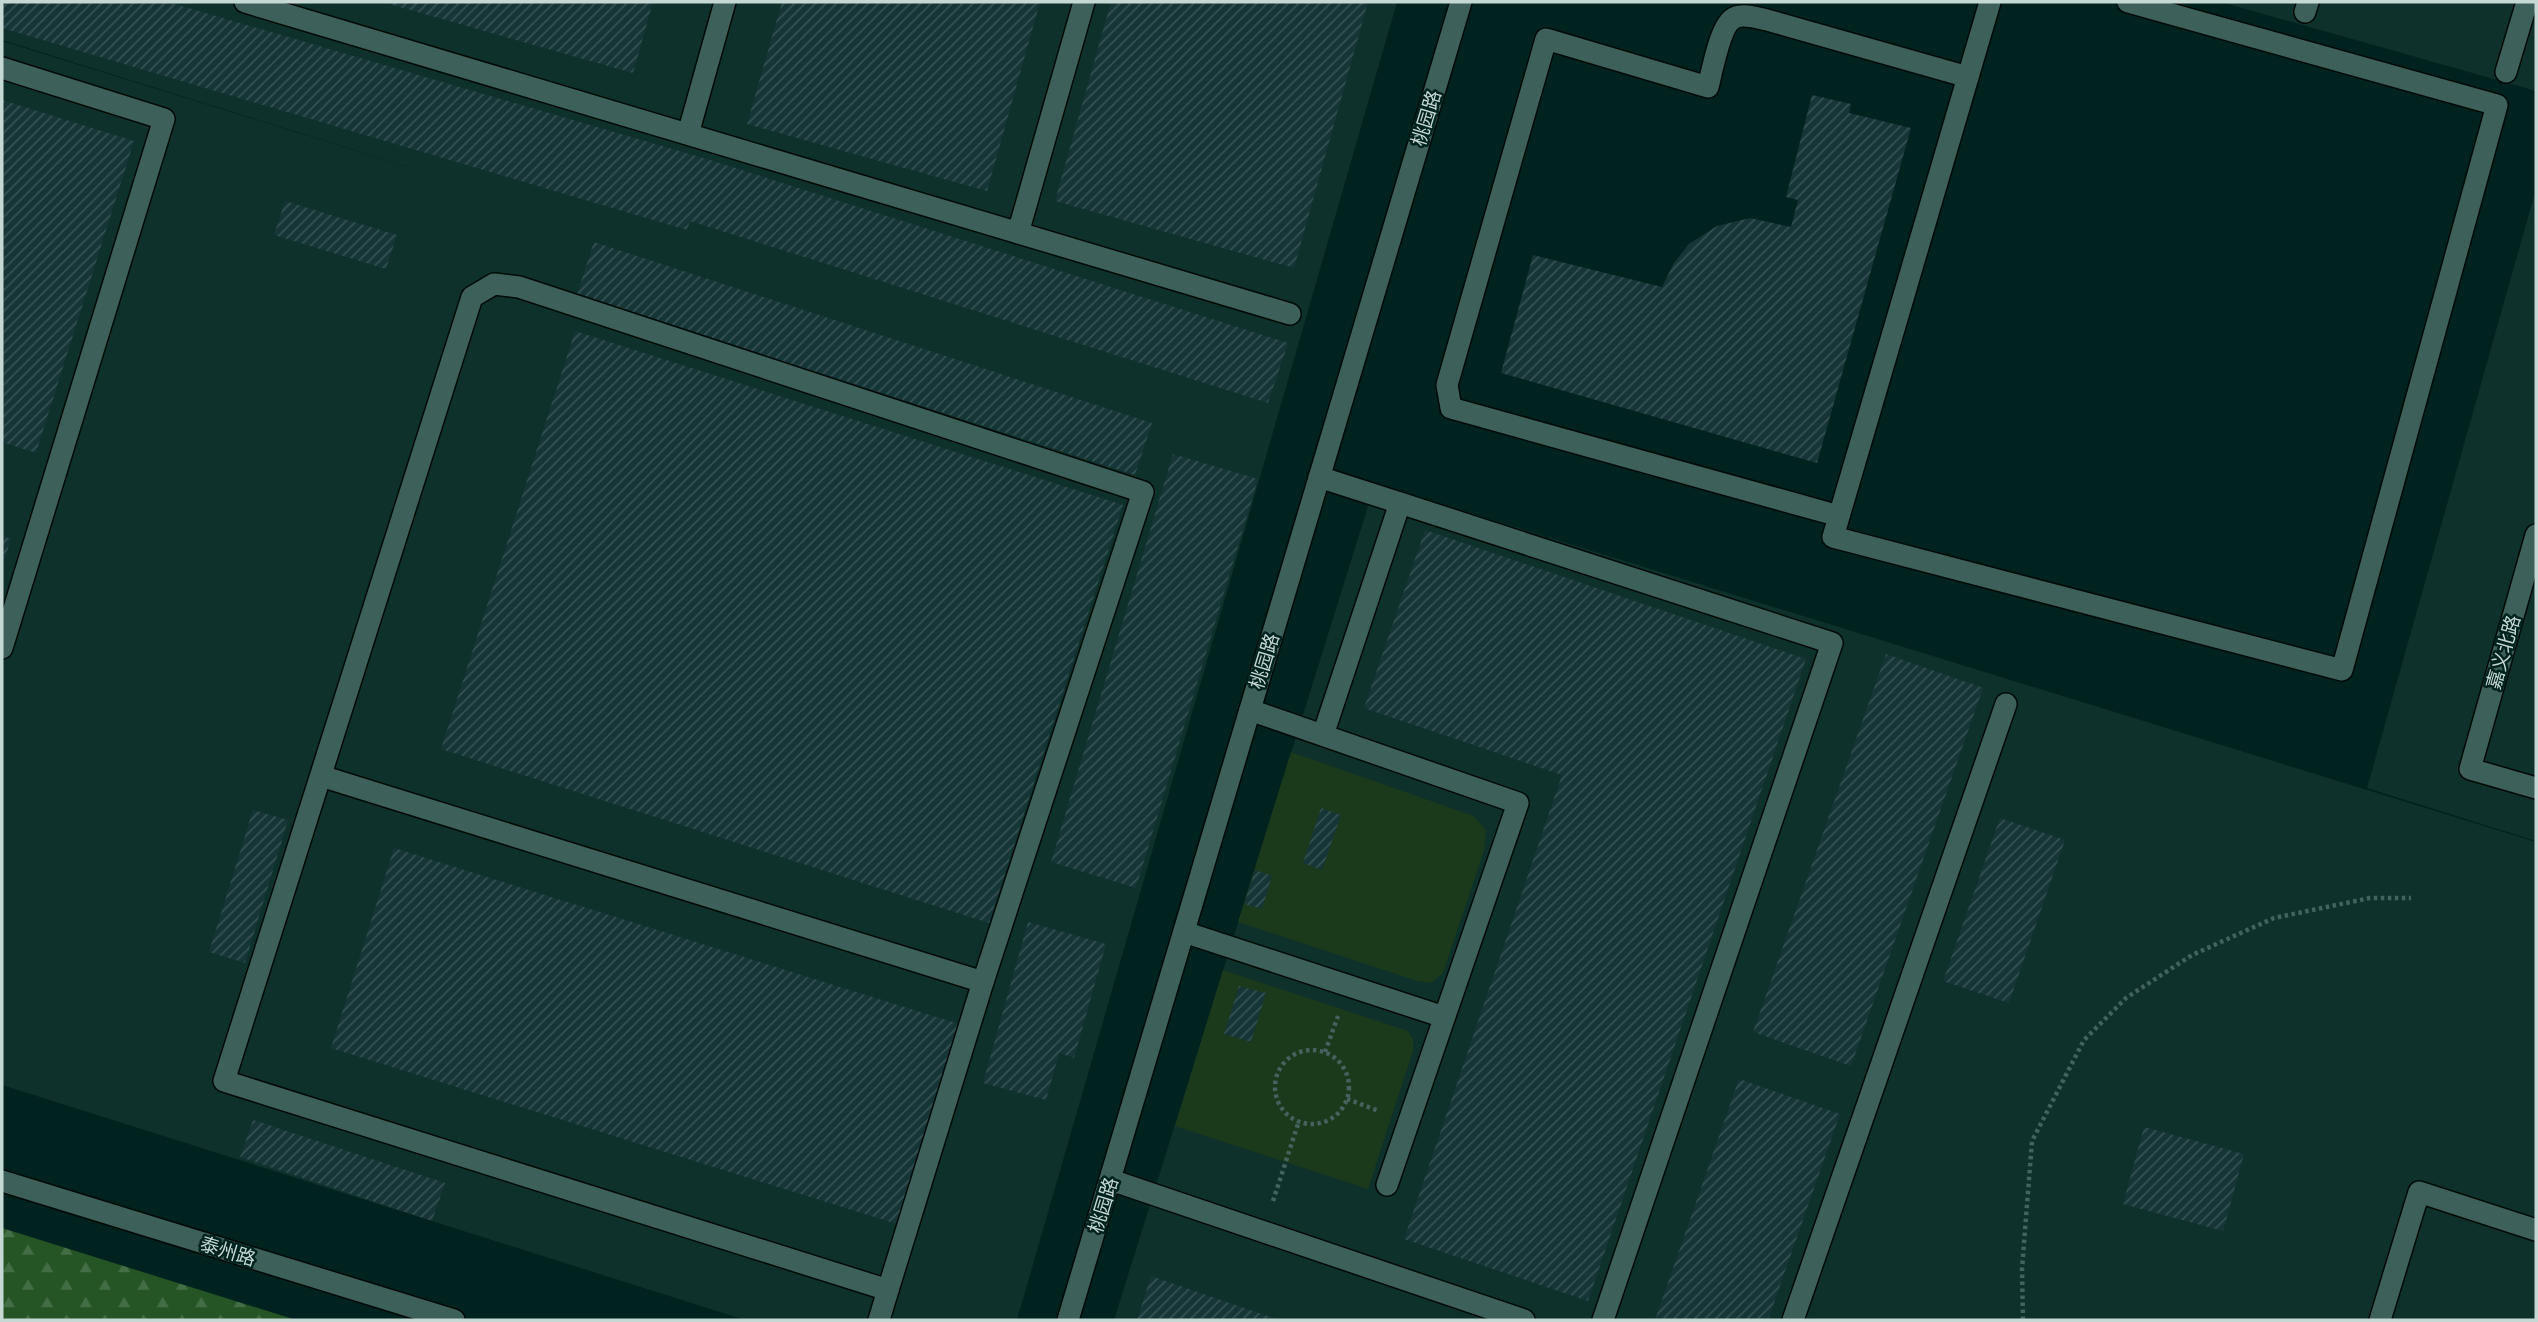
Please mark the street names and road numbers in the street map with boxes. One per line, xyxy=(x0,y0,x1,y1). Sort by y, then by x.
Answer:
street label: 桃园路 xyxy=(1407,88,1445,148)
street label: 嘉义北路 xyxy=(2482,612,2524,692)
street label: 桃园路 xyxy=(1245,631,1283,691)
street label: 桃园路 xyxy=(1084,1175,1122,1235)
street label: 泰州路 xyxy=(198,1232,258,1270)

